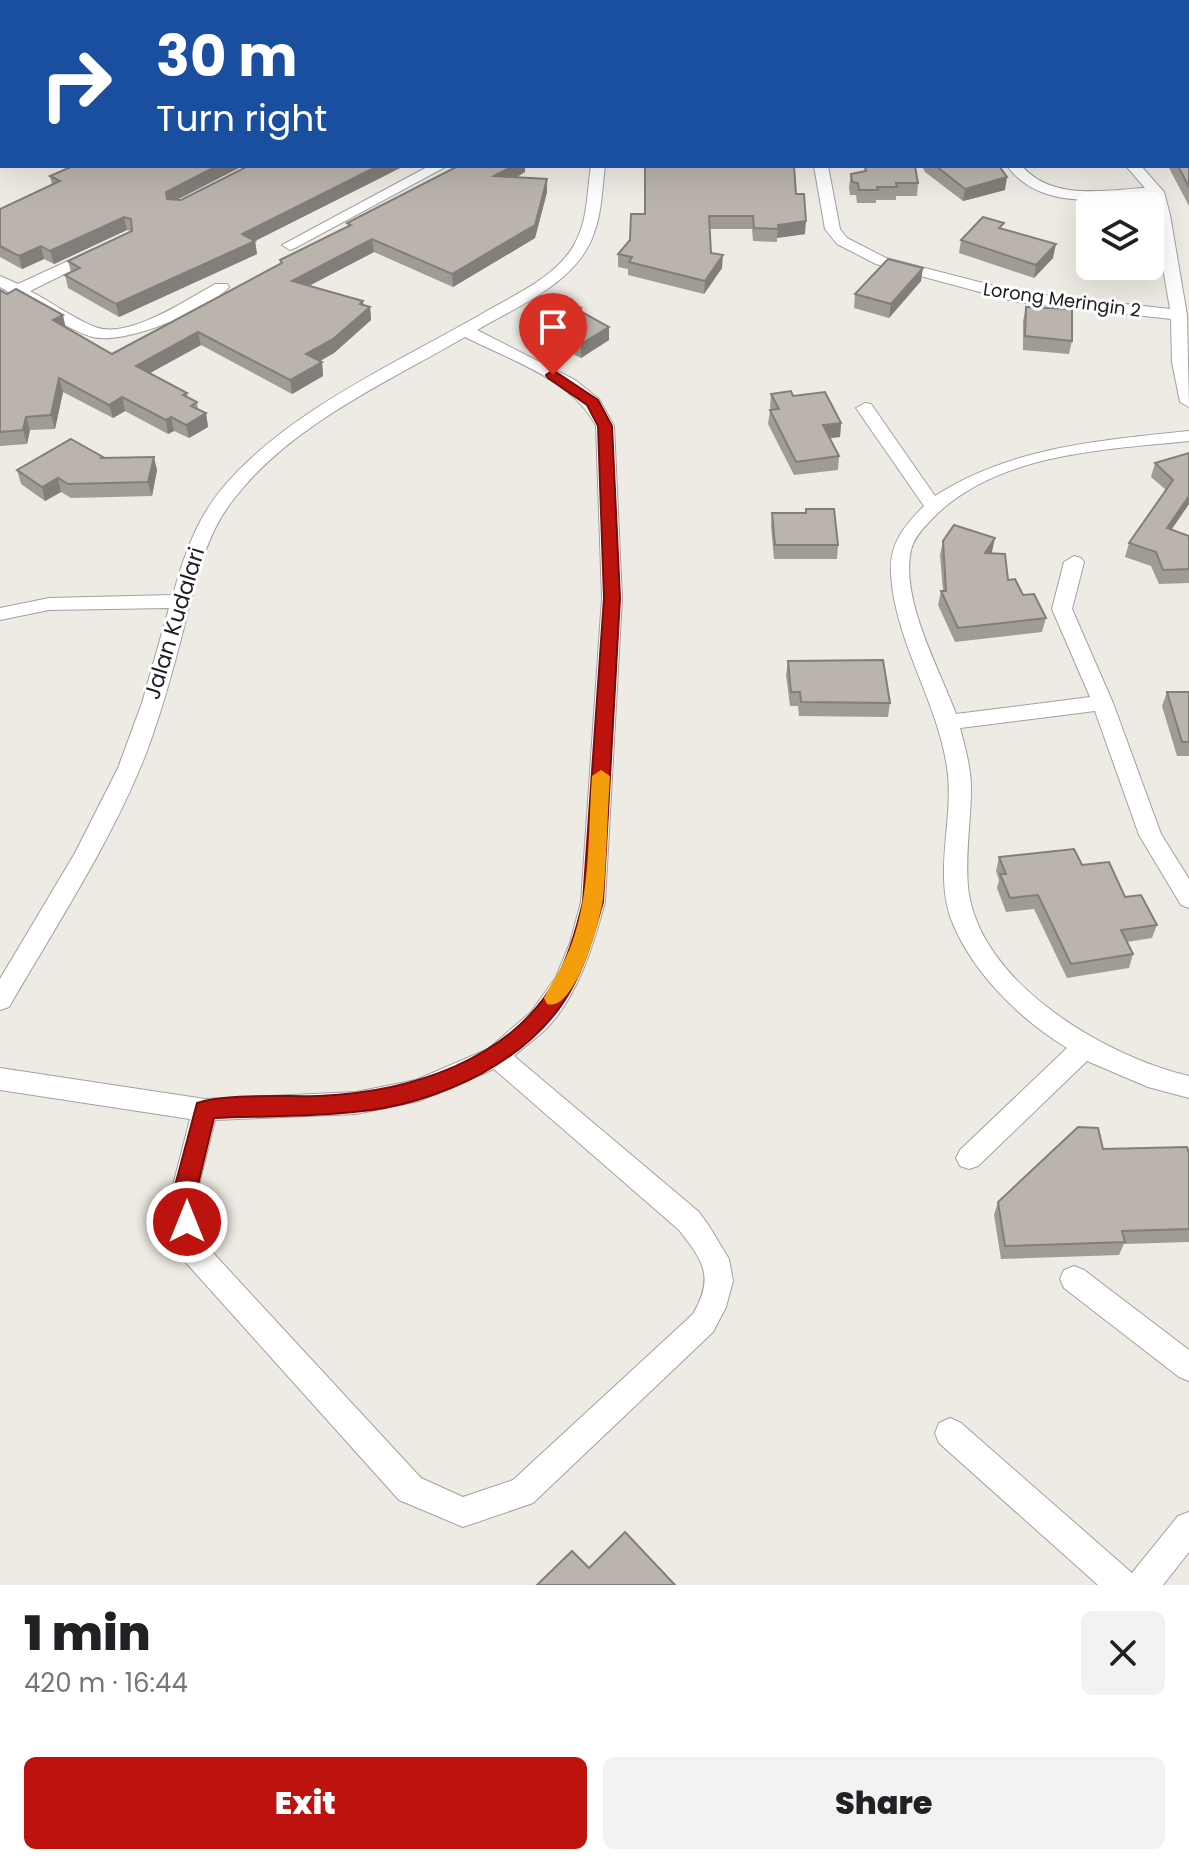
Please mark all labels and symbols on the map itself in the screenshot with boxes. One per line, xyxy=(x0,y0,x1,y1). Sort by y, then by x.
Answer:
street label: Lorong Meringin 2 xyxy=(982,276,1142,323)
pin xyxy=(519,293,587,375)
street label: Jalan Kudalari xyxy=(137,543,212,703)
position arrow xyxy=(145,1180,229,1264)

